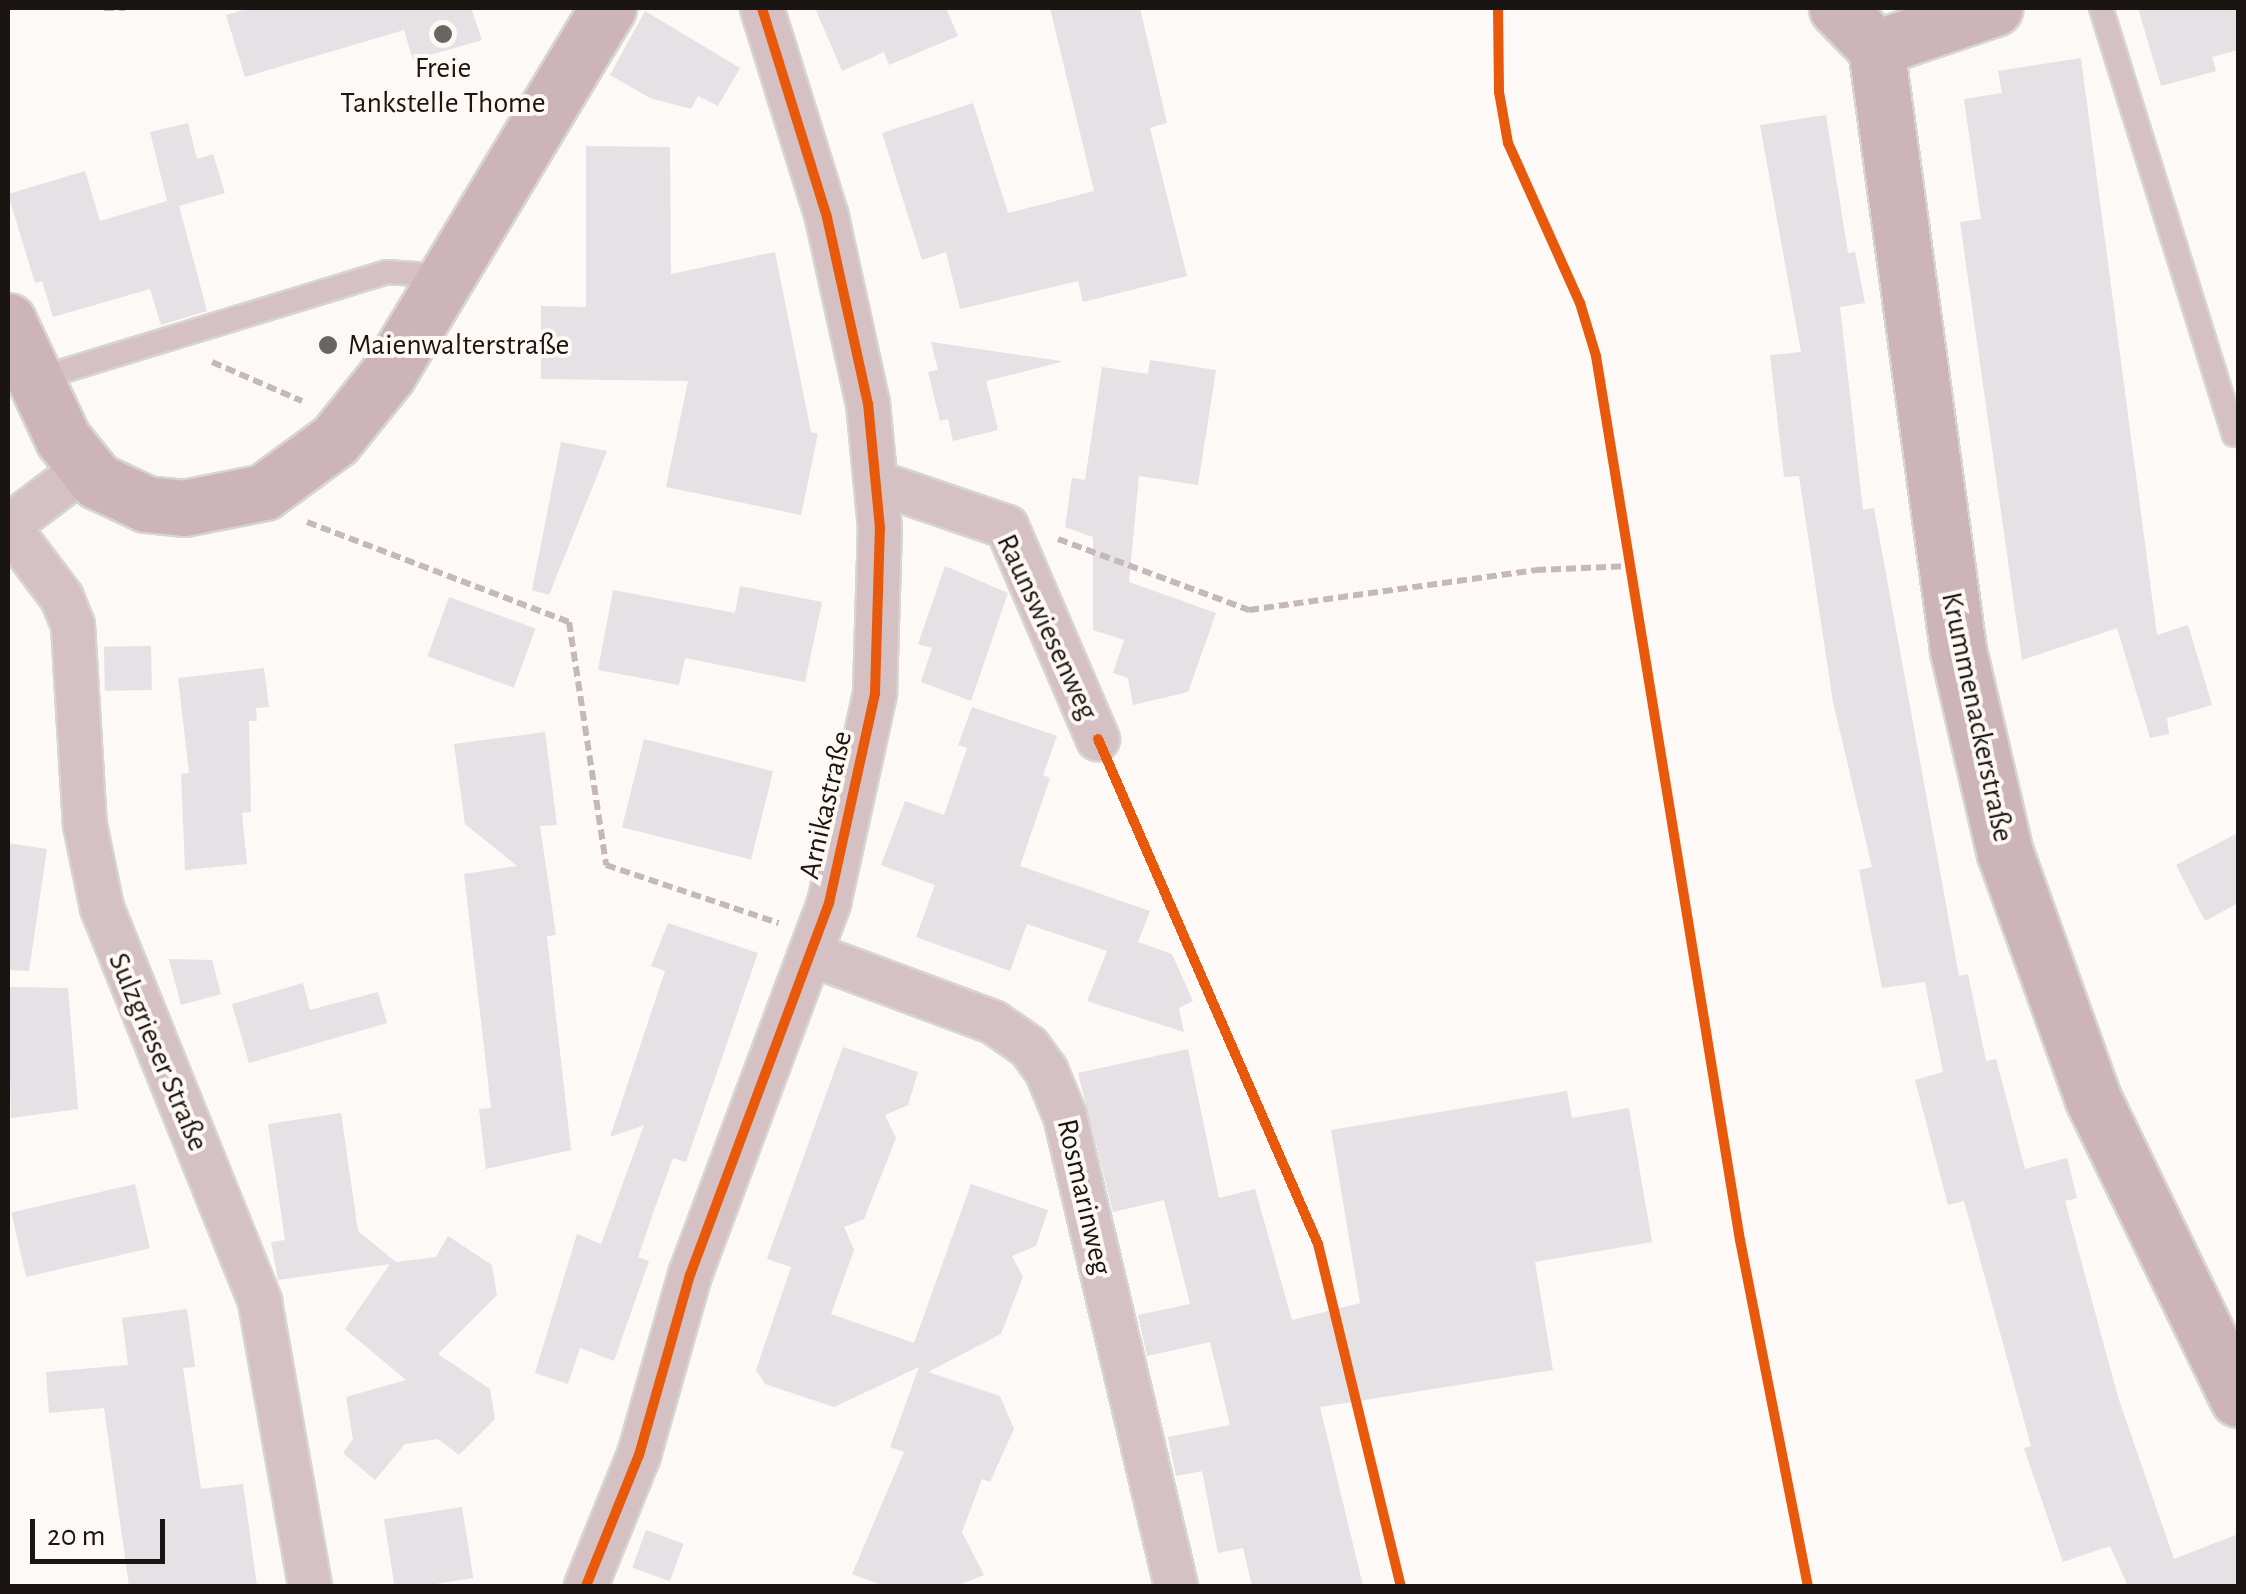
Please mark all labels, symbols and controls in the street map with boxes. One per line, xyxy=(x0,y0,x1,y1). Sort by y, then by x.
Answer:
marker: Freie Tankstelle Thome xyxy=(432,23,454,45)
place label: Freie Tankstelle Thome xyxy=(340,50,546,120)
place label: Maienwalterstraße xyxy=(348,327,569,363)
marker: Maienwalterstraße xyxy=(317,334,339,356)
street label: Raunswiesenweg xyxy=(988,528,1106,726)
street label: Krummenackerstraße xyxy=(1933,589,2021,845)
street label: Arnikastraße xyxy=(792,727,860,883)
street label: Sulzgrieser Straße xyxy=(100,948,216,1156)
street label: Rosmarinweg xyxy=(1049,1116,1119,1278)
scale bar xyxy=(35,1499,170,1561)
text: 20 m xyxy=(47,1521,105,1551)

